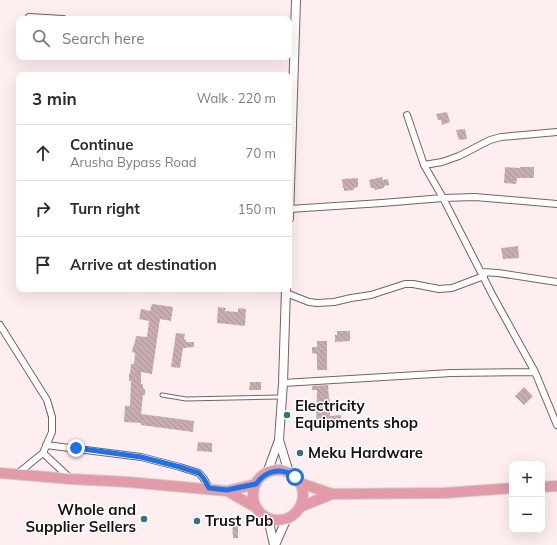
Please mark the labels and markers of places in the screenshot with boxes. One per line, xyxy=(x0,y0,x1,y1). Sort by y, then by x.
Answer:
place label: Electricity Equipments shop xyxy=(295,396,418,432)
marker: Electricity Equipments shop xyxy=(282,410,292,420)
place label: Meku Hardware xyxy=(308,443,423,462)
marker: Meku Hardware xyxy=(295,448,305,458)
place label: Whole and Supplier Sellers xyxy=(25,500,136,536)
place label: Trust Pub xyxy=(205,511,273,530)
marker: Whole and Supplier Sellers xyxy=(139,514,149,524)
marker: Trust Pub xyxy=(192,516,202,526)

